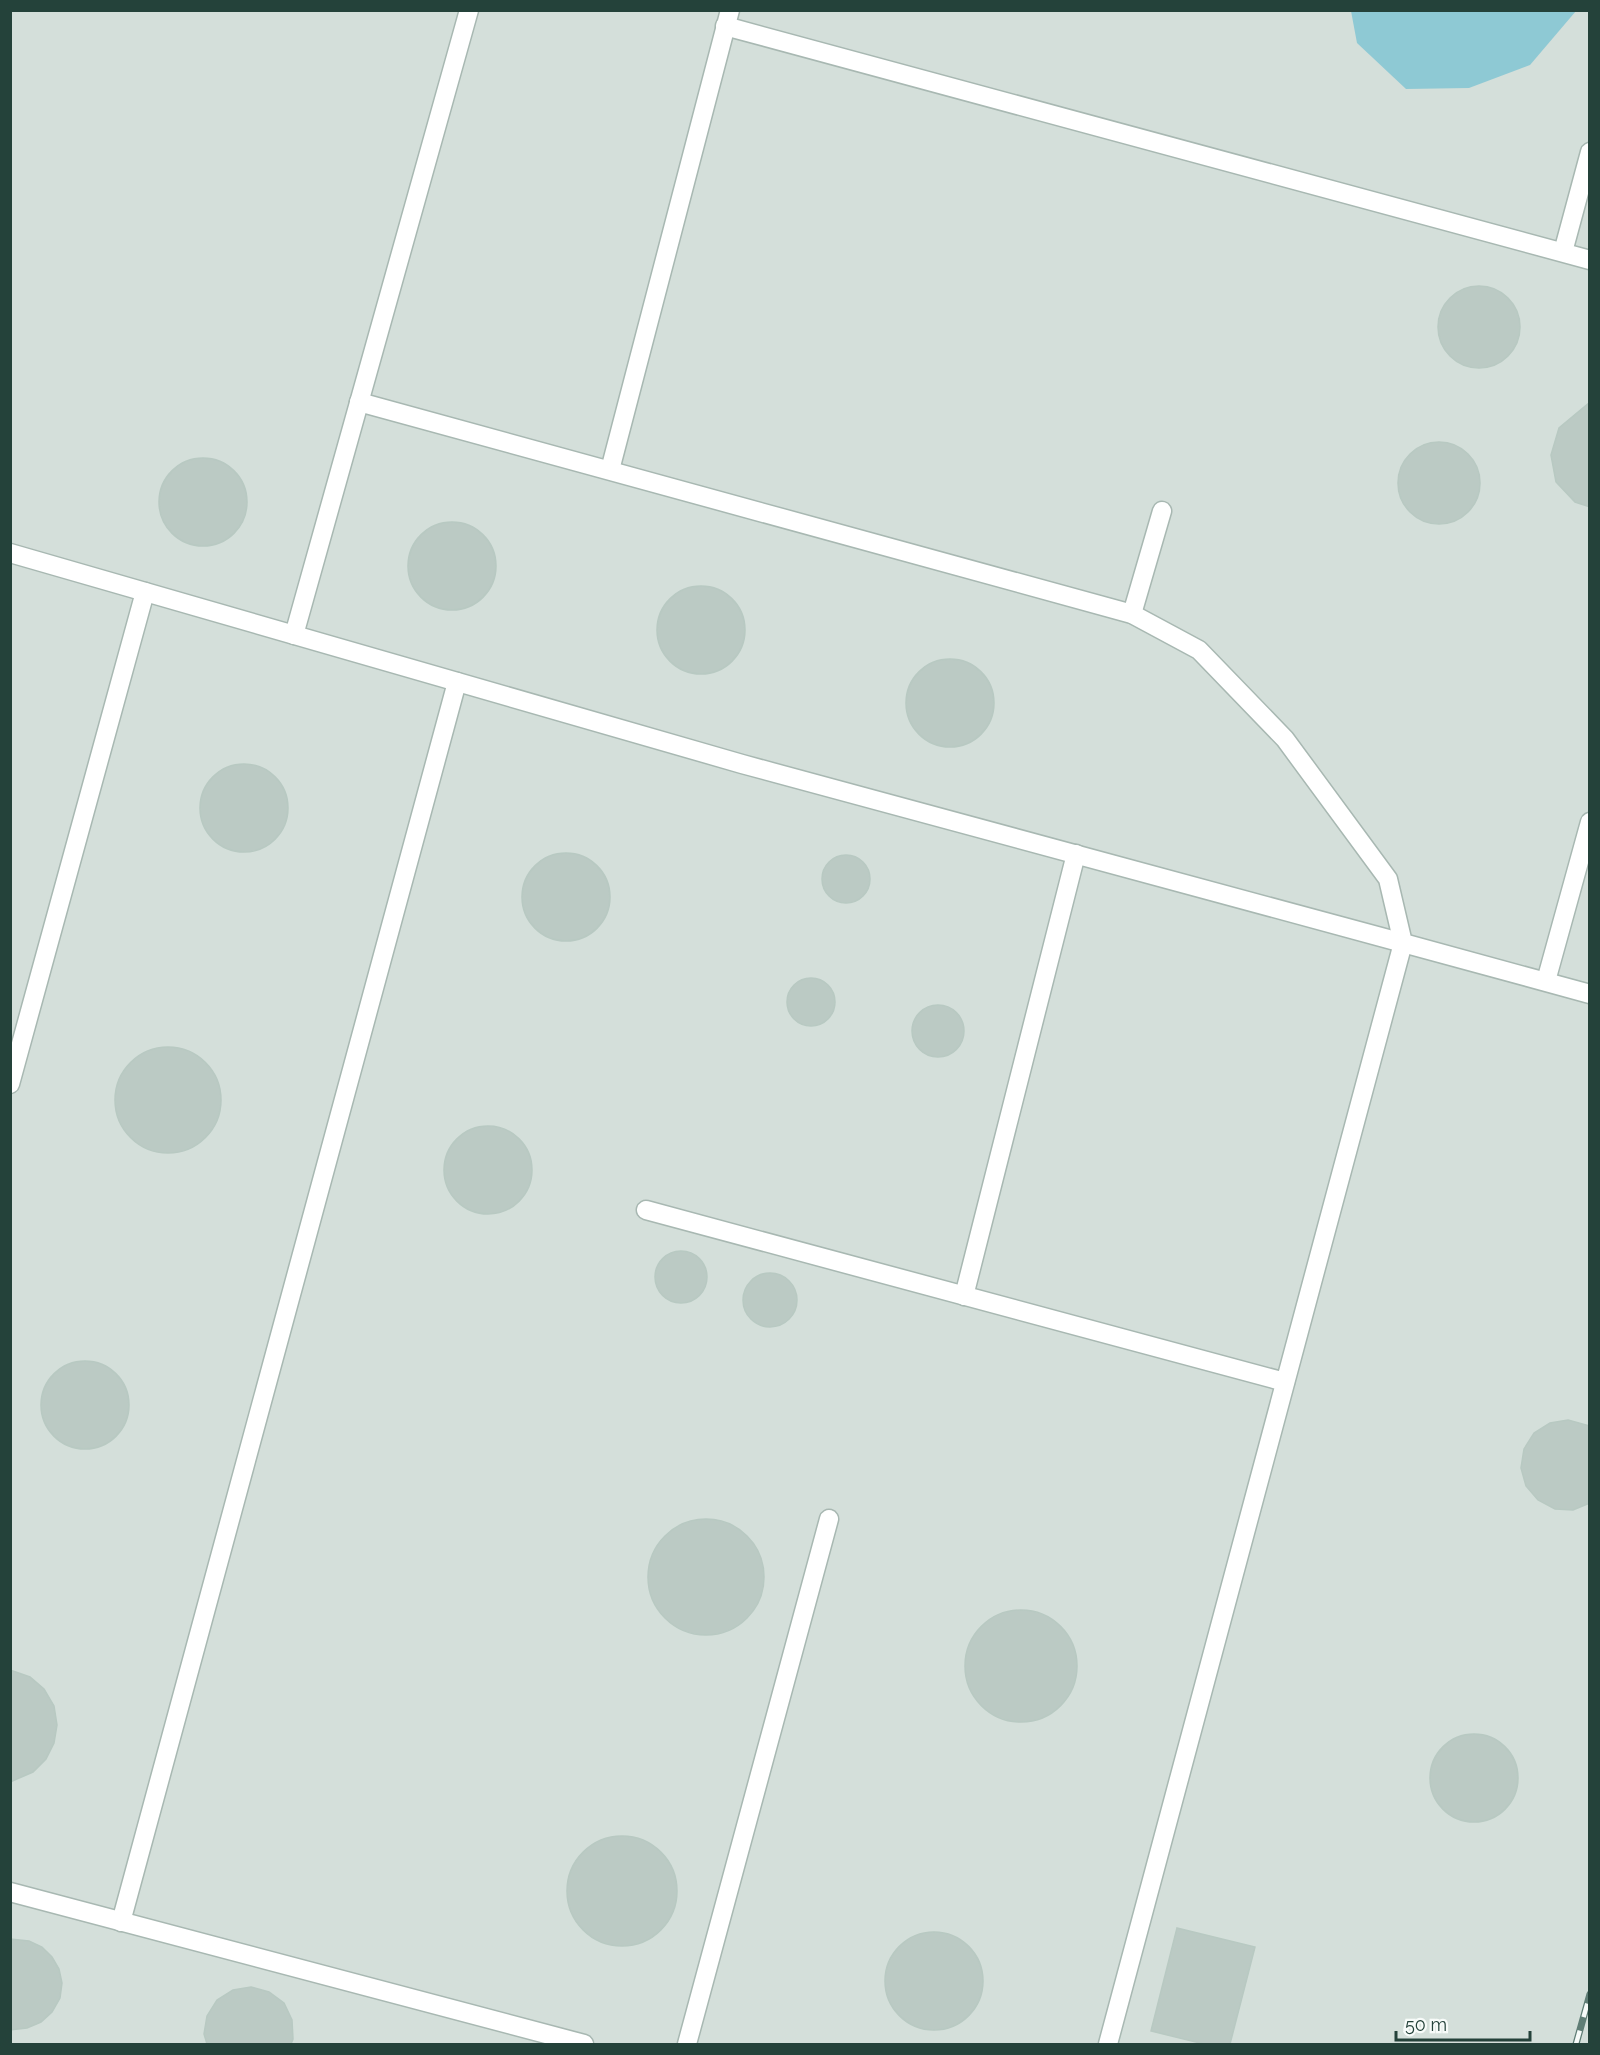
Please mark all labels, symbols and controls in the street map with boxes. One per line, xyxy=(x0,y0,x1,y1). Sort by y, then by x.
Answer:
scale bar xyxy=(1396,2004,1530,2042)
text: 50 m xyxy=(1405,2014,1447,2035)

